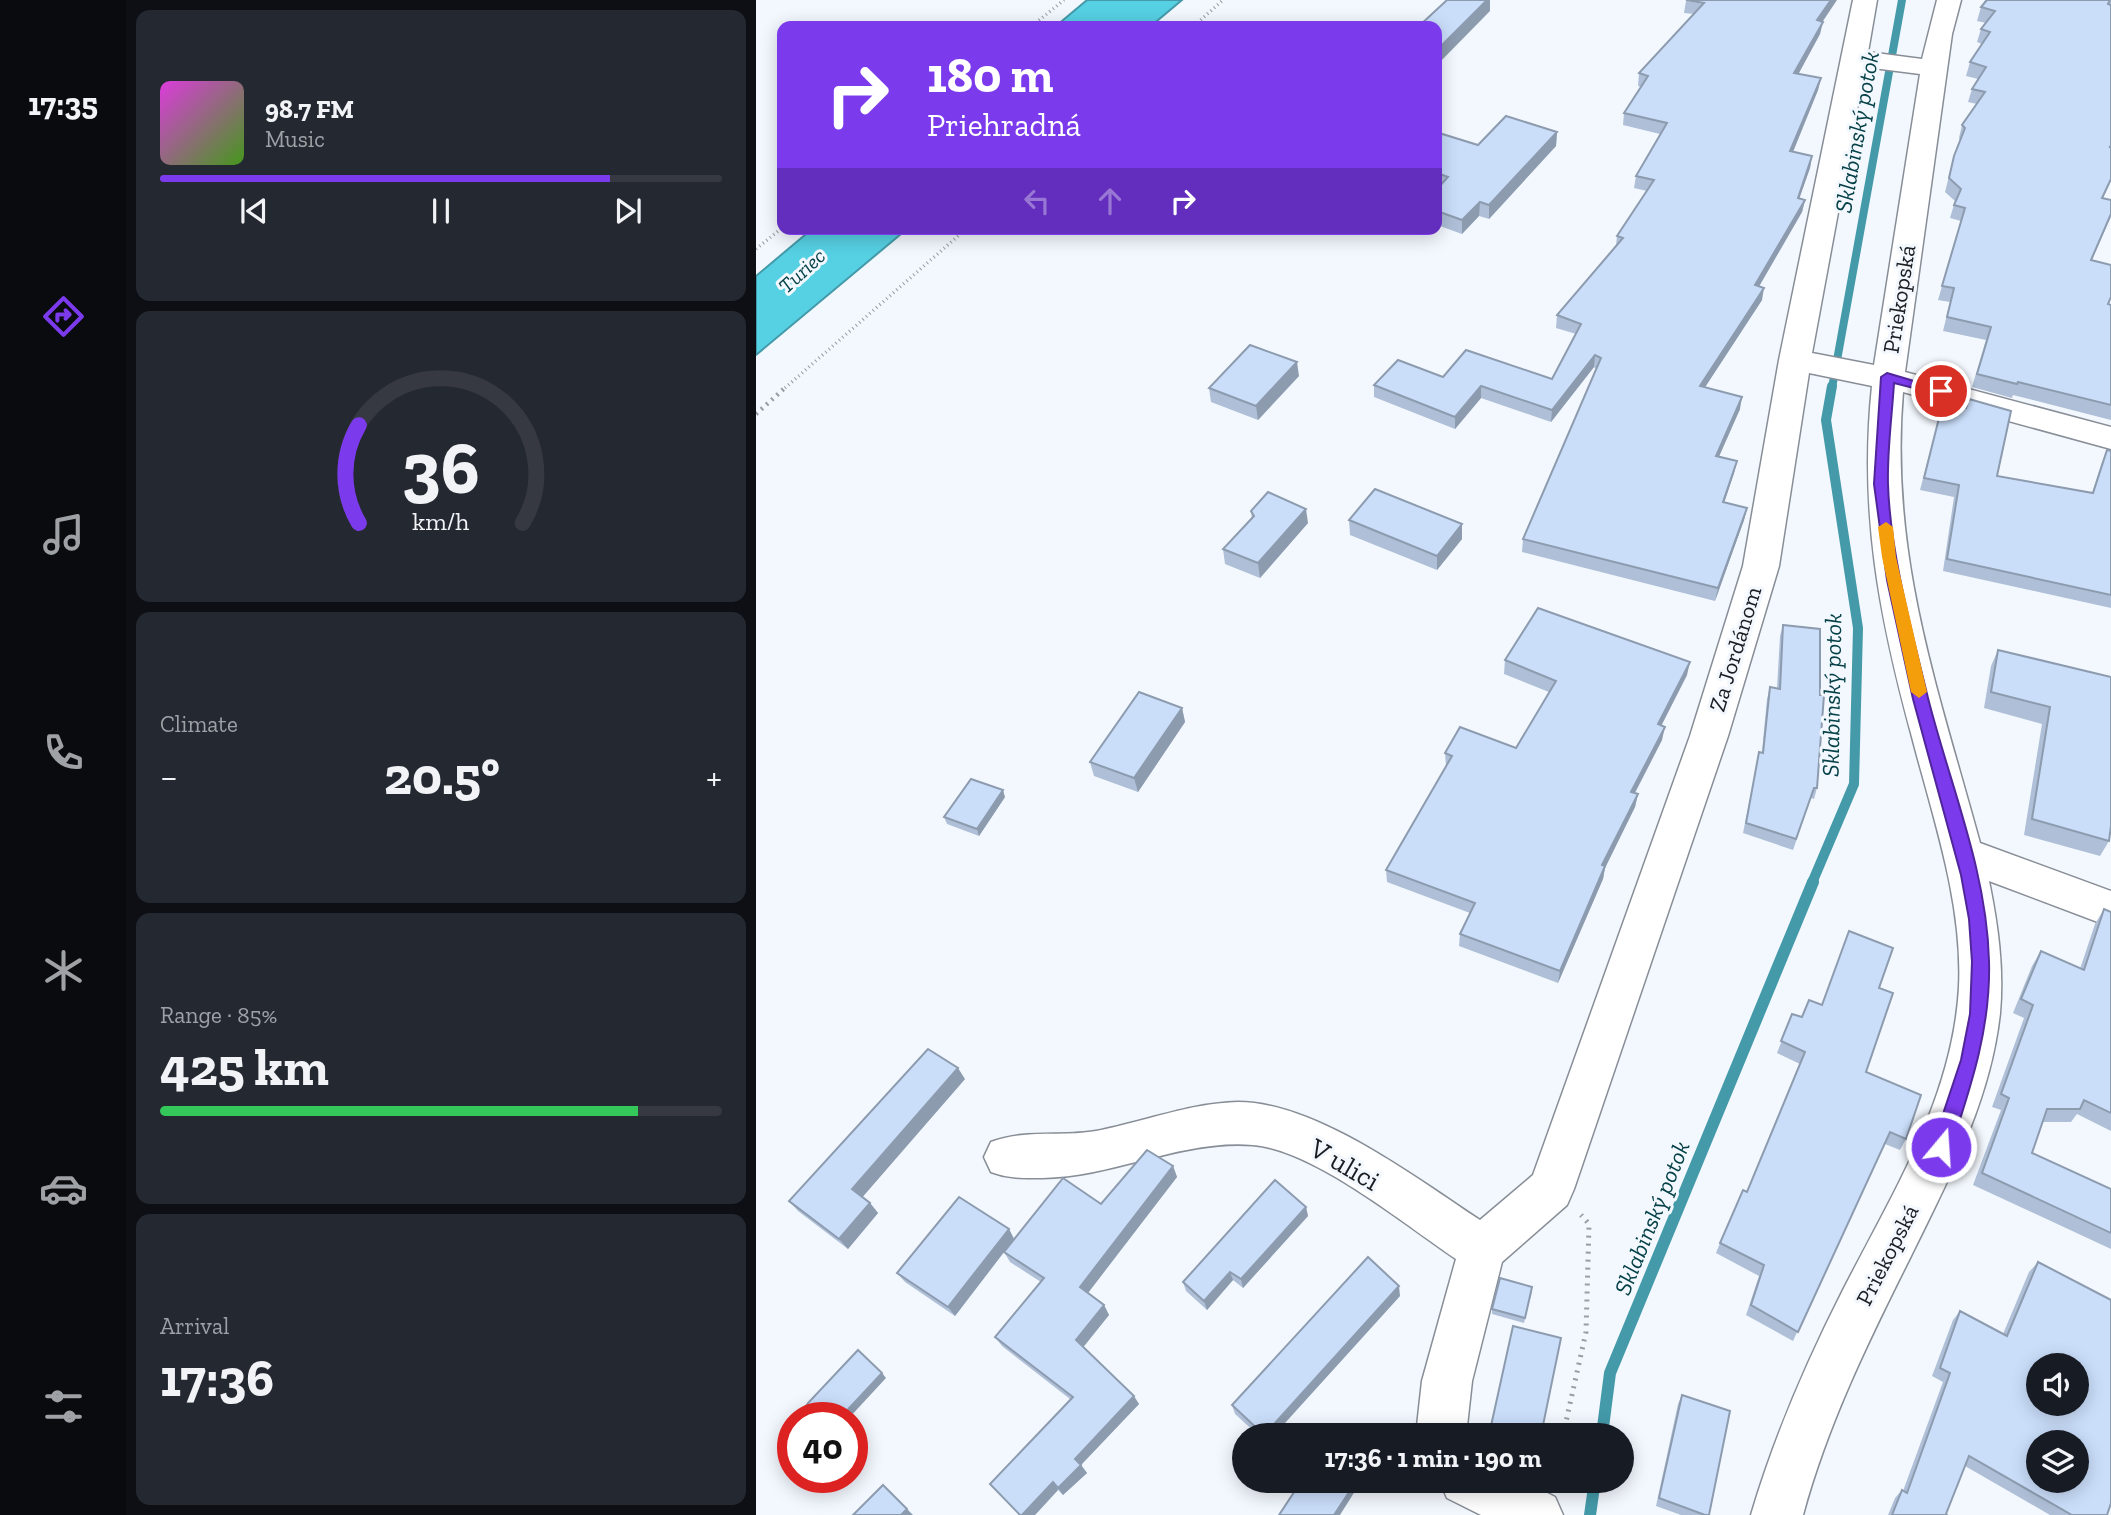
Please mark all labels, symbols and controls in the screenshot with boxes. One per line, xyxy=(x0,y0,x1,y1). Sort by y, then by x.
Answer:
text: 180 m xyxy=(927,46,1054,105)
icon: right xyxy=(812,49,903,140)
water label: Sklabinský potok xyxy=(1828,49,1885,215)
text: 17:35 xyxy=(28,85,98,123)
text: 98.7 FM xyxy=(265,93,354,125)
text: Priehradná xyxy=(927,106,1081,144)
text: Music xyxy=(265,125,325,153)
icon: left xyxy=(1018,182,1056,220)
icon: ahead xyxy=(1091,182,1129,220)
icon: right xyxy=(1164,182,1202,220)
icon: previous xyxy=(235,192,273,230)
icon: pause xyxy=(422,192,460,230)
icon: next xyxy=(609,192,647,230)
water label: Turiec xyxy=(773,243,830,298)
street label: Priekopská xyxy=(1877,243,1921,355)
icon: directions xyxy=(39,292,88,341)
pin xyxy=(1911,361,1971,421)
icon: arrive xyxy=(1922,372,1960,410)
text: 36 xyxy=(402,424,480,512)
text: km/h xyxy=(412,505,470,535)
icon: music xyxy=(39,510,88,559)
street label: Za Jordánom xyxy=(1703,583,1767,715)
water label: Sklabinský potok xyxy=(1816,613,1847,777)
text: Climate xyxy=(160,710,238,738)
icon: phone xyxy=(39,728,88,777)
text: 20.5° xyxy=(384,745,500,807)
text: − xyxy=(160,754,178,800)
text: + xyxy=(706,754,722,800)
icon: climate xyxy=(39,946,88,995)
text: Range · 85% xyxy=(160,1001,277,1029)
text: 425 km xyxy=(160,1036,329,1098)
position arrow xyxy=(1904,1110,1978,1184)
street label: V ulici xyxy=(1303,1131,1386,1198)
water label: Sklabinský potok xyxy=(1607,1136,1696,1299)
icon: car xyxy=(39,1164,88,1213)
street label: Priekopská xyxy=(1850,1200,1924,1310)
text: Arrival xyxy=(160,1312,229,1340)
text: 17:36 xyxy=(160,1347,274,1409)
map controls xyxy=(2026,1353,2089,1493)
button: sound xyxy=(2026,1353,2089,1416)
icon: filters xyxy=(39,1382,88,1431)
speed limit sign: 40 xyxy=(777,1402,868,1493)
button: layers xyxy=(2026,1430,2089,1493)
text: 17:36 · 1 min · 190 m xyxy=(1325,1442,1541,1474)

